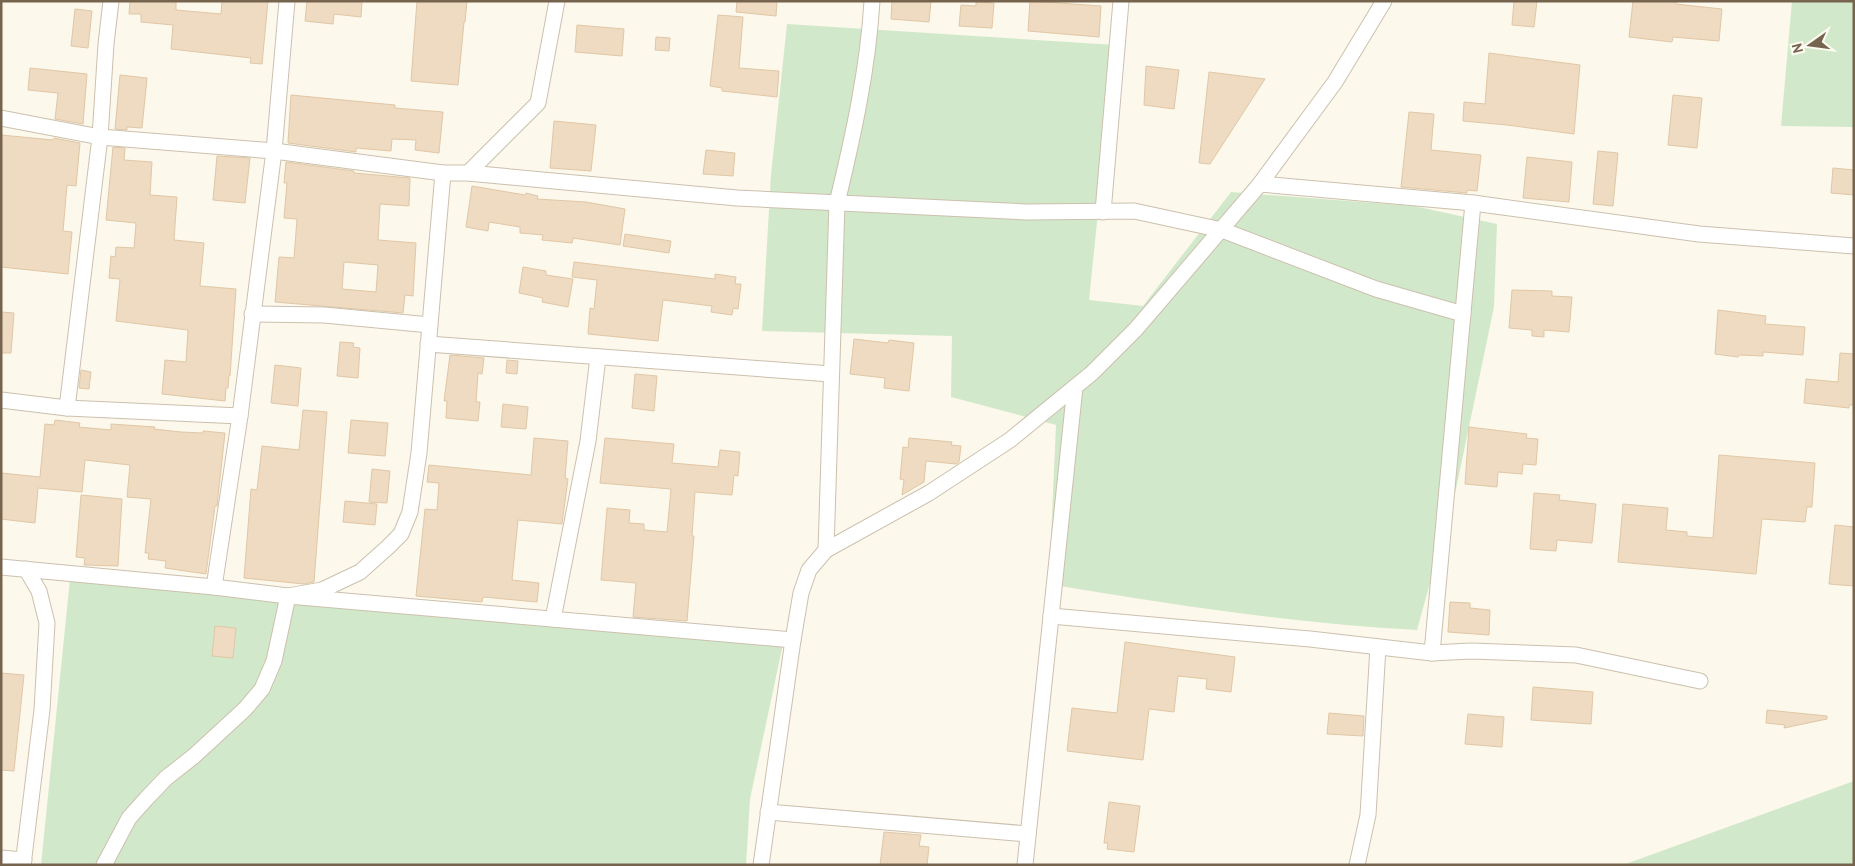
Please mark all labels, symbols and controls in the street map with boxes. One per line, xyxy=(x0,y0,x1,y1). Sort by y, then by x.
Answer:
north arrow xyxy=(1785,20,1835,70)
text: N xyxy=(1788,42,1807,55)

